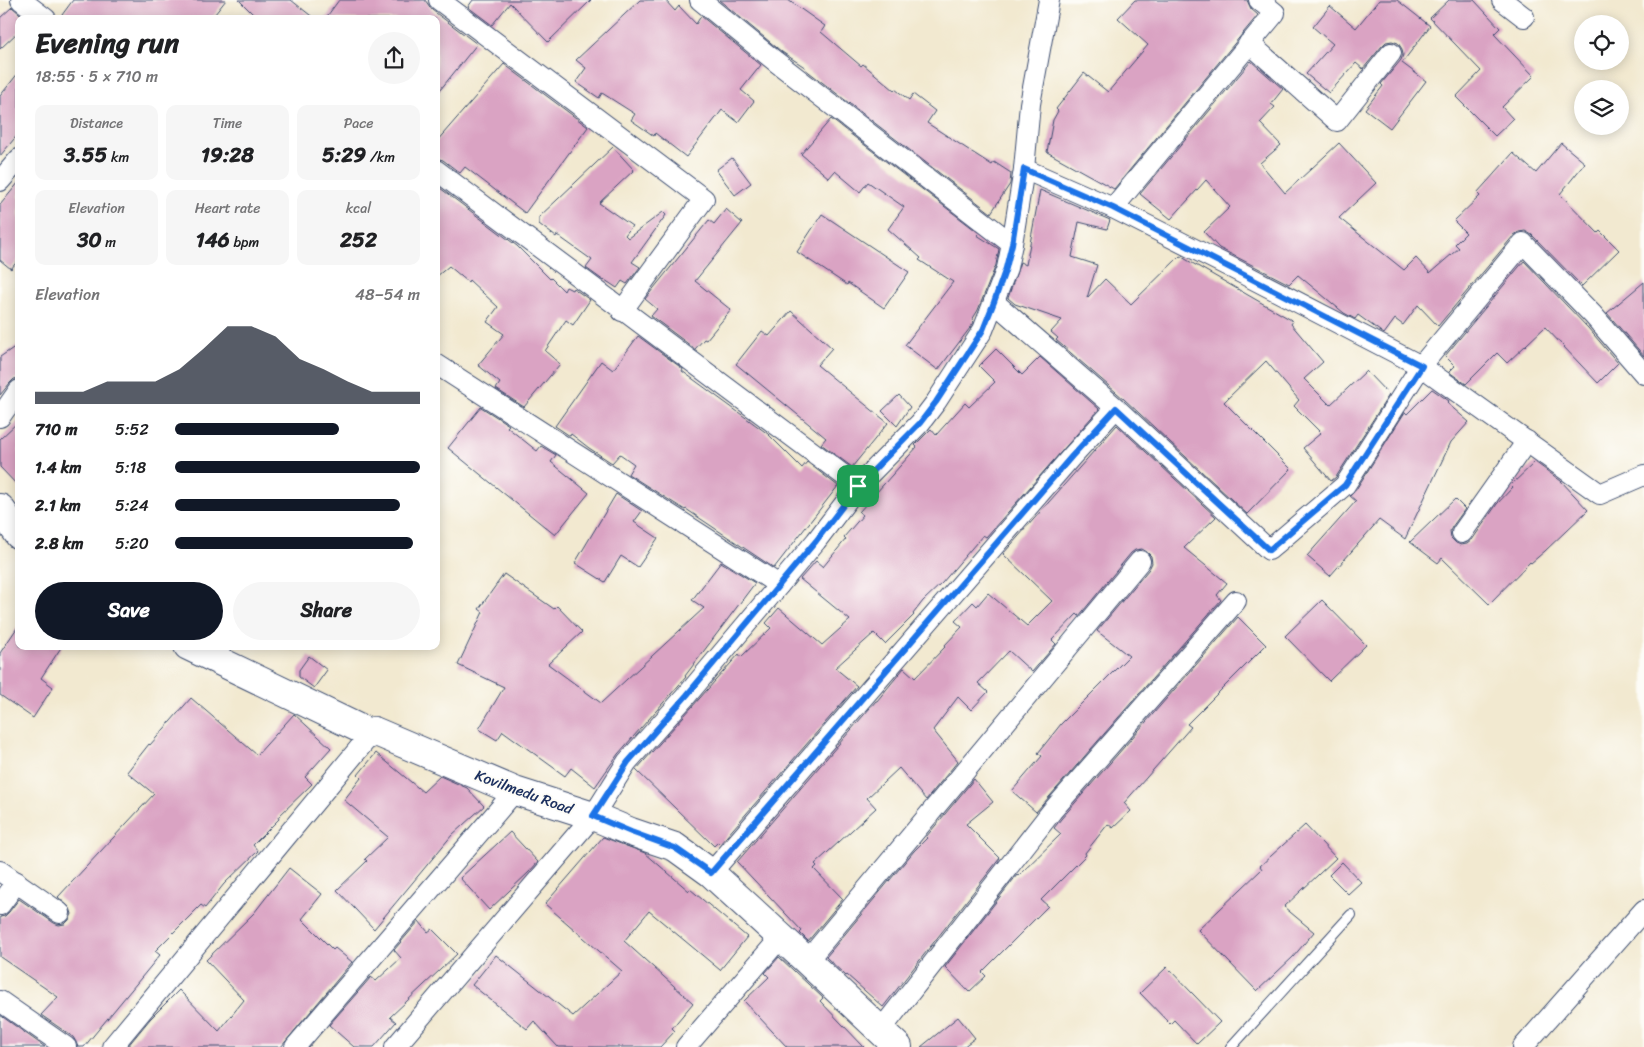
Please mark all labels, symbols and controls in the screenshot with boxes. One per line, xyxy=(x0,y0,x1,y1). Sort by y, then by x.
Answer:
map controls xyxy=(1574,15,1629,135)
button: locate xyxy=(1574,15,1629,70)
text: Evening run xyxy=(35,18,179,67)
button: share xyxy=(368,32,420,84)
text: 18:55 · 5 × 710 m xyxy=(35,62,158,91)
button: layers xyxy=(1574,80,1629,135)
text: Distance xyxy=(70,111,123,136)
text: Time xyxy=(213,111,242,136)
text: Pace xyxy=(344,111,373,136)
text: 3.55 xyxy=(64,136,107,174)
text: 19:28 xyxy=(201,136,254,174)
text: 5:29 xyxy=(322,136,366,174)
text: km xyxy=(107,145,129,170)
text: /km xyxy=(366,145,395,170)
text: Elevation xyxy=(68,196,125,221)
text: Heart rate xyxy=(195,196,260,221)
text: kcal xyxy=(346,196,371,221)
text: 30 xyxy=(77,221,102,259)
text: 146 xyxy=(196,221,230,259)
text: 252 xyxy=(340,221,377,259)
text: m xyxy=(102,230,116,255)
text: bpm xyxy=(230,230,259,255)
text: Elevation xyxy=(35,280,100,309)
text: 48–54 m xyxy=(355,280,420,309)
text: 710 m xyxy=(35,415,78,444)
text: 5:52 xyxy=(115,415,149,444)
text: 1.4 km xyxy=(35,453,82,482)
text: 5:18 xyxy=(115,453,146,482)
pin xyxy=(837,465,879,507)
icon: arrive xyxy=(844,472,872,500)
text: 2.1 km xyxy=(35,491,81,520)
text: 5:24 xyxy=(115,491,149,520)
text: 2.8 km xyxy=(35,529,84,558)
text: 5:20 xyxy=(115,529,149,558)
button: Save xyxy=(35,582,223,640)
button: Share xyxy=(233,582,420,640)
street label: Kovilmedu Road xyxy=(471,762,578,822)

